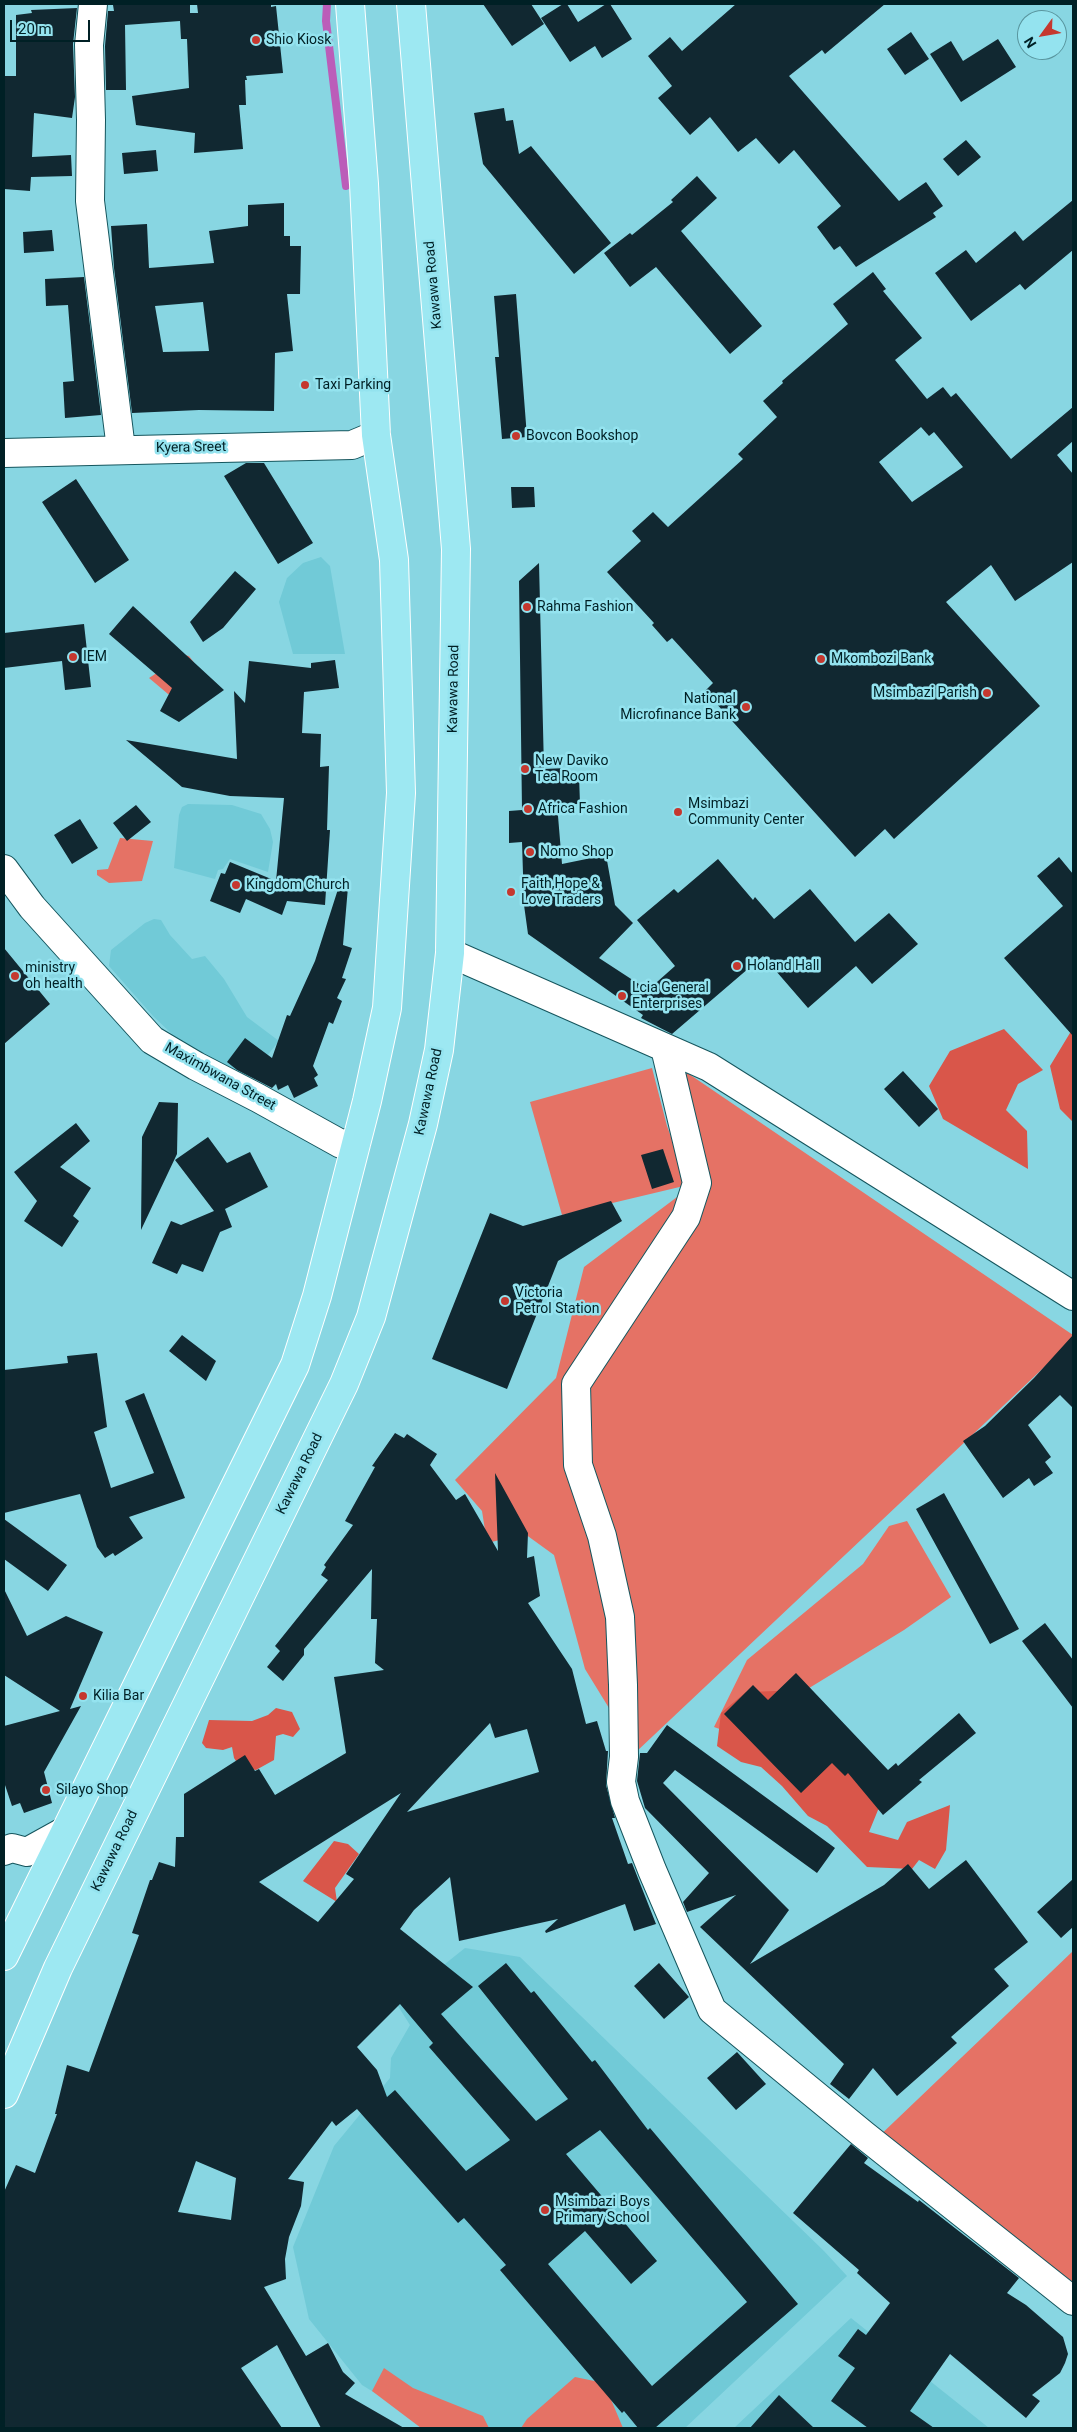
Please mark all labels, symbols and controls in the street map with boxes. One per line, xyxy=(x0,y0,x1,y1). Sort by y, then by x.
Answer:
scale bar xyxy=(12,10,92,42)
north arrow xyxy=(1017,10,1067,60)
text: 20 m xyxy=(18,20,52,38)
place label: Shio Kiosk xyxy=(266,32,331,48)
marker: Shio Kiosk xyxy=(250,34,262,46)
text: N xyxy=(1021,34,1040,51)
street label: Kawawa Road xyxy=(422,240,446,330)
place label: Taxi Parking xyxy=(315,377,391,393)
marker: Taxi Parking xyxy=(299,379,311,391)
place label: Bovcon Bookshop xyxy=(526,428,638,444)
marker: Bovcon Bookshop xyxy=(510,430,522,442)
street label: Kyera Sreet xyxy=(156,439,226,457)
place label: Rahma Fashion xyxy=(537,599,633,615)
marker: Rahma Fashion xyxy=(521,601,533,613)
street label: Kawawa Road xyxy=(445,645,463,733)
place label: IEM xyxy=(83,649,107,665)
marker: IEM xyxy=(67,651,79,663)
place label: Mkombozi Bank xyxy=(831,651,931,667)
marker: Mkombozi Bank xyxy=(815,653,827,665)
place label: Msimbazi Parish xyxy=(873,685,977,701)
marker: Msimbazi Parish xyxy=(981,687,993,699)
place label: National Microfinance Bank xyxy=(620,691,736,724)
marker: National Microfinance Bank xyxy=(740,701,752,713)
place label: New Daviko Tea Room xyxy=(535,753,608,786)
marker: New Daviko Tea Room xyxy=(519,763,531,775)
place label: Msimbazi Community Center xyxy=(688,796,804,829)
place label: Africa Fashion xyxy=(538,801,628,817)
marker: Africa Fashion xyxy=(522,803,534,815)
marker: Msimbazi Community Center xyxy=(672,806,684,818)
place label: Nomo Shop xyxy=(540,844,614,860)
marker: Nomo Shop xyxy=(524,846,536,858)
place label: Faith,Hope & Love Traders xyxy=(521,876,601,909)
place label: Kingdom Church xyxy=(246,877,350,893)
marker: Kingdom Church xyxy=(230,879,242,891)
marker: Faith,Hope & Love Traders xyxy=(505,886,517,898)
place label: Holand Hall xyxy=(747,958,820,974)
place label: ministry oh health xyxy=(25,960,83,992)
marker: Holand Hall xyxy=(731,960,743,972)
marker: ministry oh health xyxy=(9,970,21,982)
place label: Lcia General Enterprises xyxy=(632,980,709,1012)
marker: Lcia General Enterprises xyxy=(616,990,628,1002)
street label: Maximbwana Street xyxy=(162,1040,278,1114)
street label: Kawawa Road xyxy=(412,1047,446,1137)
place label: Victoria Petrol Station xyxy=(515,1285,599,1318)
marker: Victoria Petrol Station xyxy=(499,1295,511,1307)
street label: Kawawa Road xyxy=(273,1431,327,1517)
place label: Kilia Bar xyxy=(93,1688,144,1704)
marker: Kilia Bar xyxy=(77,1690,89,1702)
place label: Silayo Shop xyxy=(56,1782,128,1798)
marker: Silayo Shop xyxy=(40,1784,52,1796)
street label: Kawawa Road xyxy=(88,1808,142,1894)
place label: Msimbazi Boys Primary School xyxy=(555,2194,650,2226)
marker: Msimbazi Boys Primary School xyxy=(539,2204,551,2216)

